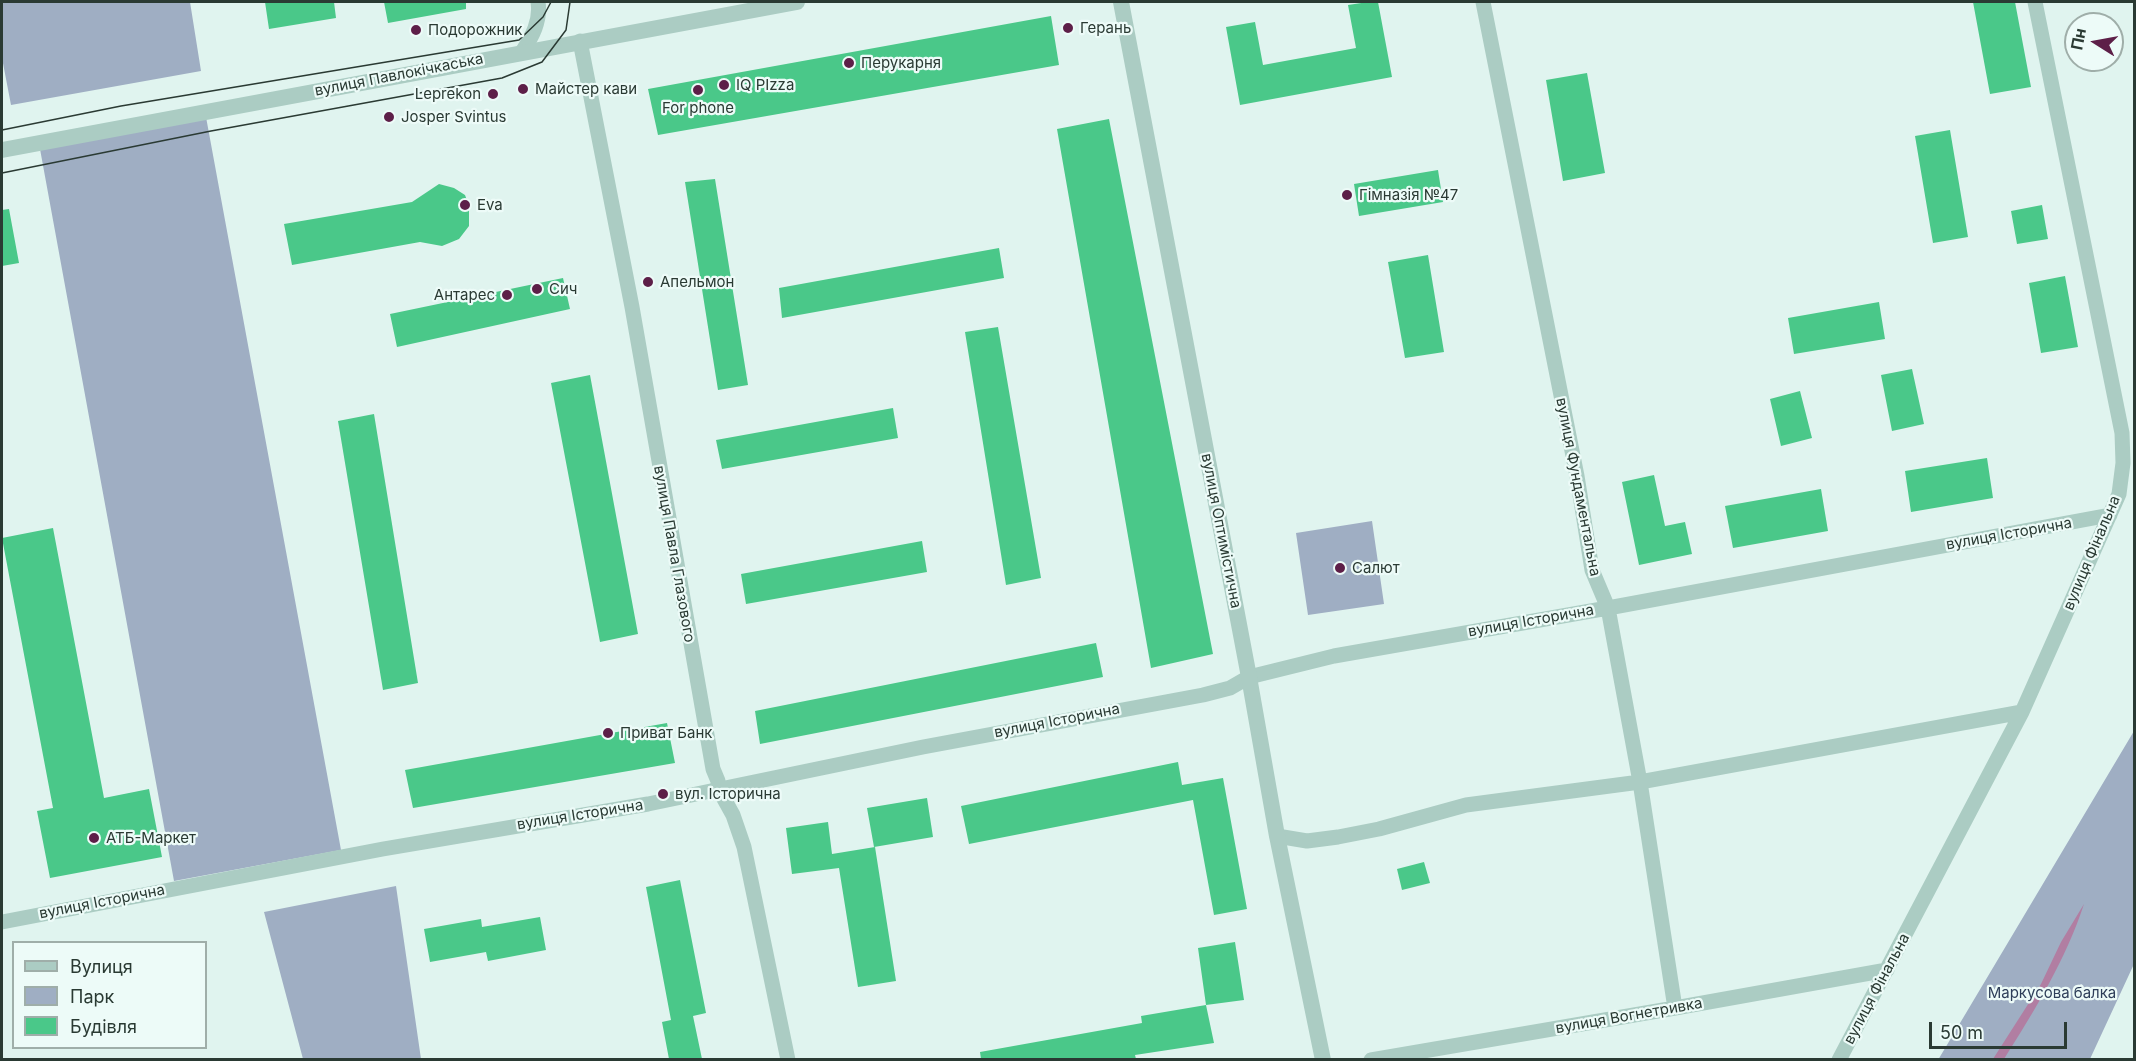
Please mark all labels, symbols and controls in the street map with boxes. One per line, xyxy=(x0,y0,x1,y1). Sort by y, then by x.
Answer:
north arrow xyxy=(2064,12,2124,72)
place label: Герань xyxy=(1080,19,1131,37)
place label: Подорожник xyxy=(428,21,522,39)
marker: Герань xyxy=(1061,21,1075,35)
marker: Подорожник xyxy=(409,23,423,37)
text: Пн xyxy=(2066,26,2090,52)
street label: вулиця Павлокічкаська xyxy=(313,50,485,100)
place label: Перукарня xyxy=(861,54,941,72)
marker: Перукарня xyxy=(842,56,856,70)
place label: IQ PIzza xyxy=(736,76,794,94)
marker: IQ PIzza xyxy=(717,78,731,92)
place label: Майстер кави xyxy=(535,80,637,98)
marker: Майстер кави xyxy=(516,82,530,96)
marker: For phone xyxy=(691,83,705,97)
place label: Leprekon xyxy=(415,85,481,103)
marker: Leprekon xyxy=(486,87,500,101)
place label: For phone xyxy=(662,99,734,117)
place label: Josper Svintus xyxy=(401,108,507,126)
marker: Josper Svintus xyxy=(382,110,396,124)
place label: Гімназія №47 xyxy=(1359,186,1458,204)
marker: Гімназія №47 xyxy=(1340,188,1354,202)
place label: Eva xyxy=(477,196,503,214)
marker: Eva xyxy=(458,198,472,212)
place label: Апельмон xyxy=(660,273,734,291)
marker: Апельмон xyxy=(641,275,655,289)
place label: Сич xyxy=(549,280,577,298)
marker: Сич xyxy=(530,282,544,296)
place label: Антарес xyxy=(434,286,495,304)
marker: Антарес xyxy=(500,288,514,302)
street label: вулиця Фундаментальна xyxy=(1552,396,1604,578)
street label: вулиця Оптимістична xyxy=(1197,452,1245,610)
street label: вулиця Павла Глазового xyxy=(650,464,698,644)
street label: вулиця Фінальна xyxy=(2060,493,2124,613)
street label: вулиця Історична xyxy=(1945,514,2073,554)
place label: Салют xyxy=(1352,559,1400,577)
marker: Салют xyxy=(1333,561,1347,575)
street label: вулиця Історична xyxy=(1467,601,1595,641)
street label: вулиця Історична xyxy=(993,700,1121,742)
place label: Приват Банк xyxy=(620,724,712,742)
marker: Приват Банк xyxy=(601,726,615,740)
place label: вул. Історична xyxy=(675,785,781,803)
marker: вул. Історична xyxy=(656,787,670,801)
street label: вулиця Історична xyxy=(516,796,644,834)
place label: АТБ-Маркет xyxy=(106,829,196,847)
marker: АТБ-Маркет xyxy=(87,831,101,845)
street label: вулиця Історична xyxy=(38,881,166,923)
street label: вулиця Фінальна xyxy=(1840,931,1914,1047)
legend xyxy=(12,941,207,1049)
text: Вулиця xyxy=(70,956,133,977)
park label: Маркусова балка xyxy=(1988,984,2116,1002)
text: Парк xyxy=(70,986,114,1007)
street label: вулиця Вогнетривка xyxy=(1554,994,1704,1038)
scale bar xyxy=(1932,1010,2070,1048)
text: Будівля xyxy=(70,1016,137,1037)
text: 50 m xyxy=(1940,1022,1983,1043)

